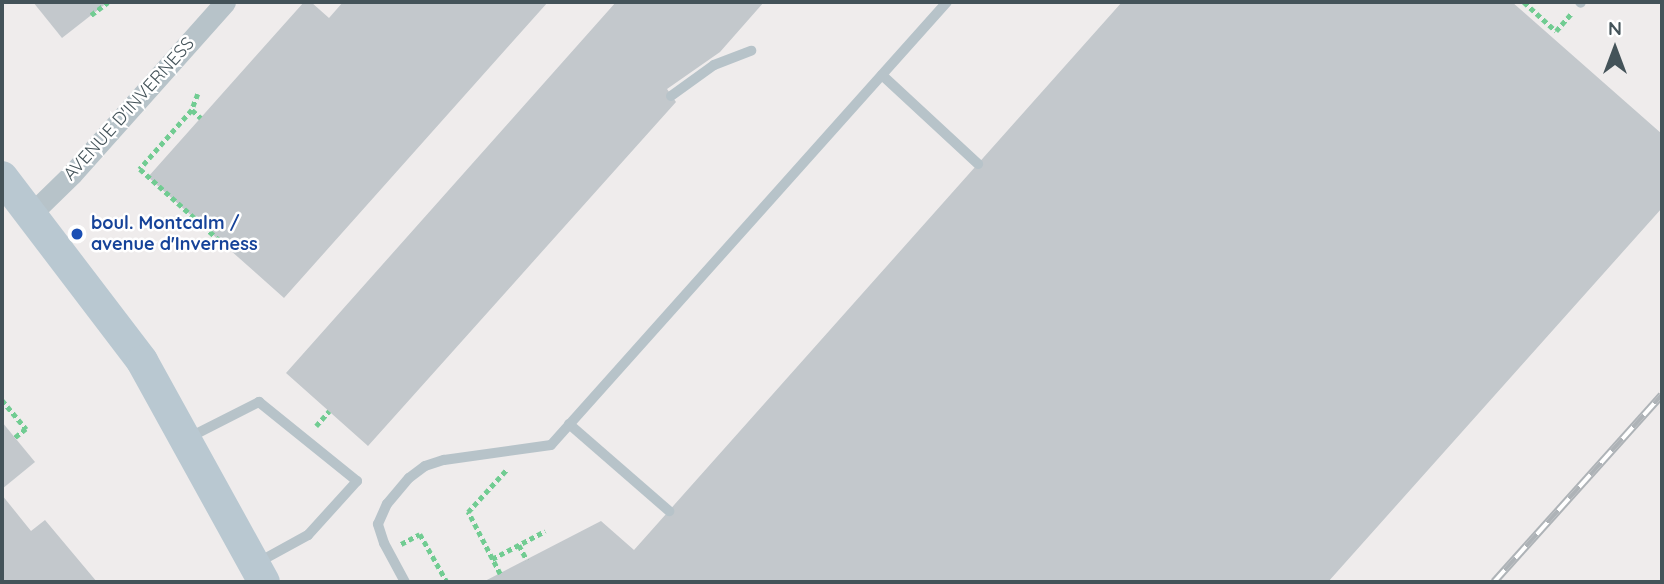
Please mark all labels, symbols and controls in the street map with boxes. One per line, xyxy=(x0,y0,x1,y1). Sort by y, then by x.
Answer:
north arrow xyxy=(1580,14,1650,84)
text: N xyxy=(1608,16,1622,40)
street label: AVENUE D'INVERNESS xyxy=(59,33,199,185)
place label: boul. Montcalm / avenue d'Inverness xyxy=(91,213,258,256)
marker: boul. Montcalm / avenue d'Inverness xyxy=(69,226,85,242)

